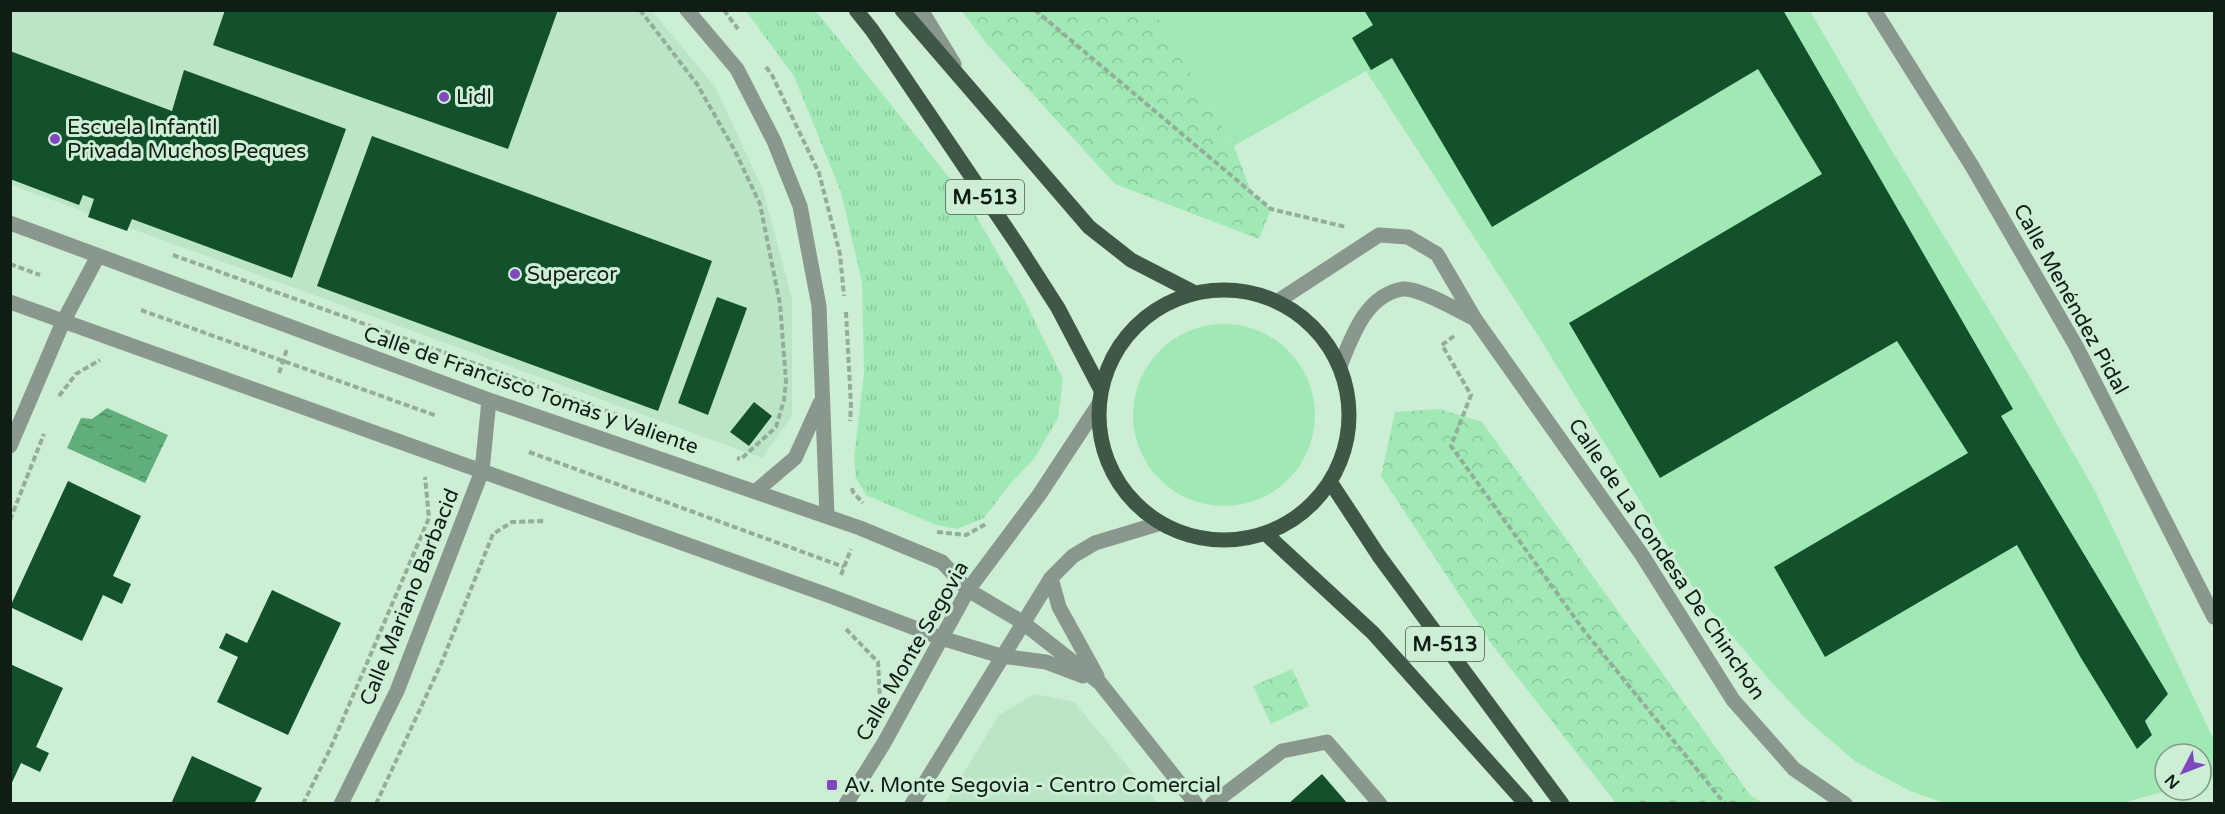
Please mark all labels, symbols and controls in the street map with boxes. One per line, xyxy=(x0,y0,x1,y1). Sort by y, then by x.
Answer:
place label: Lidl xyxy=(456,85,492,110)
marker: Lidl xyxy=(437,90,451,104)
place label: Escuela Infantil Privada Muchos Peques xyxy=(67,115,306,164)
marker: Escuela Infantil Privada Muchos Peques xyxy=(48,132,62,146)
road number: M-513 xyxy=(946,180,1024,214)
street label: Calle Menéndez Pidal xyxy=(2008,200,2133,399)
place label: Supercor xyxy=(527,262,617,287)
marker: Supercor xyxy=(508,267,522,281)
street label: Calle de Francisco Tomás y Valiente xyxy=(360,321,702,460)
street label: Calle de La Condesa De Chinchón xyxy=(1563,414,1770,705)
street label: Calle Mariano Barbacid xyxy=(355,485,464,709)
street label: Calle Monte Segovia xyxy=(851,557,974,746)
road number: M-513 xyxy=(1406,627,1484,661)
north arrow xyxy=(2153,742,2213,802)
text: N xyxy=(2161,770,2184,793)
place label: Av. Monte Segovia - Centro Comercial xyxy=(844,773,1221,798)
marker: Av. Monte Segovia - Centro Comercial xyxy=(825,778,839,792)

